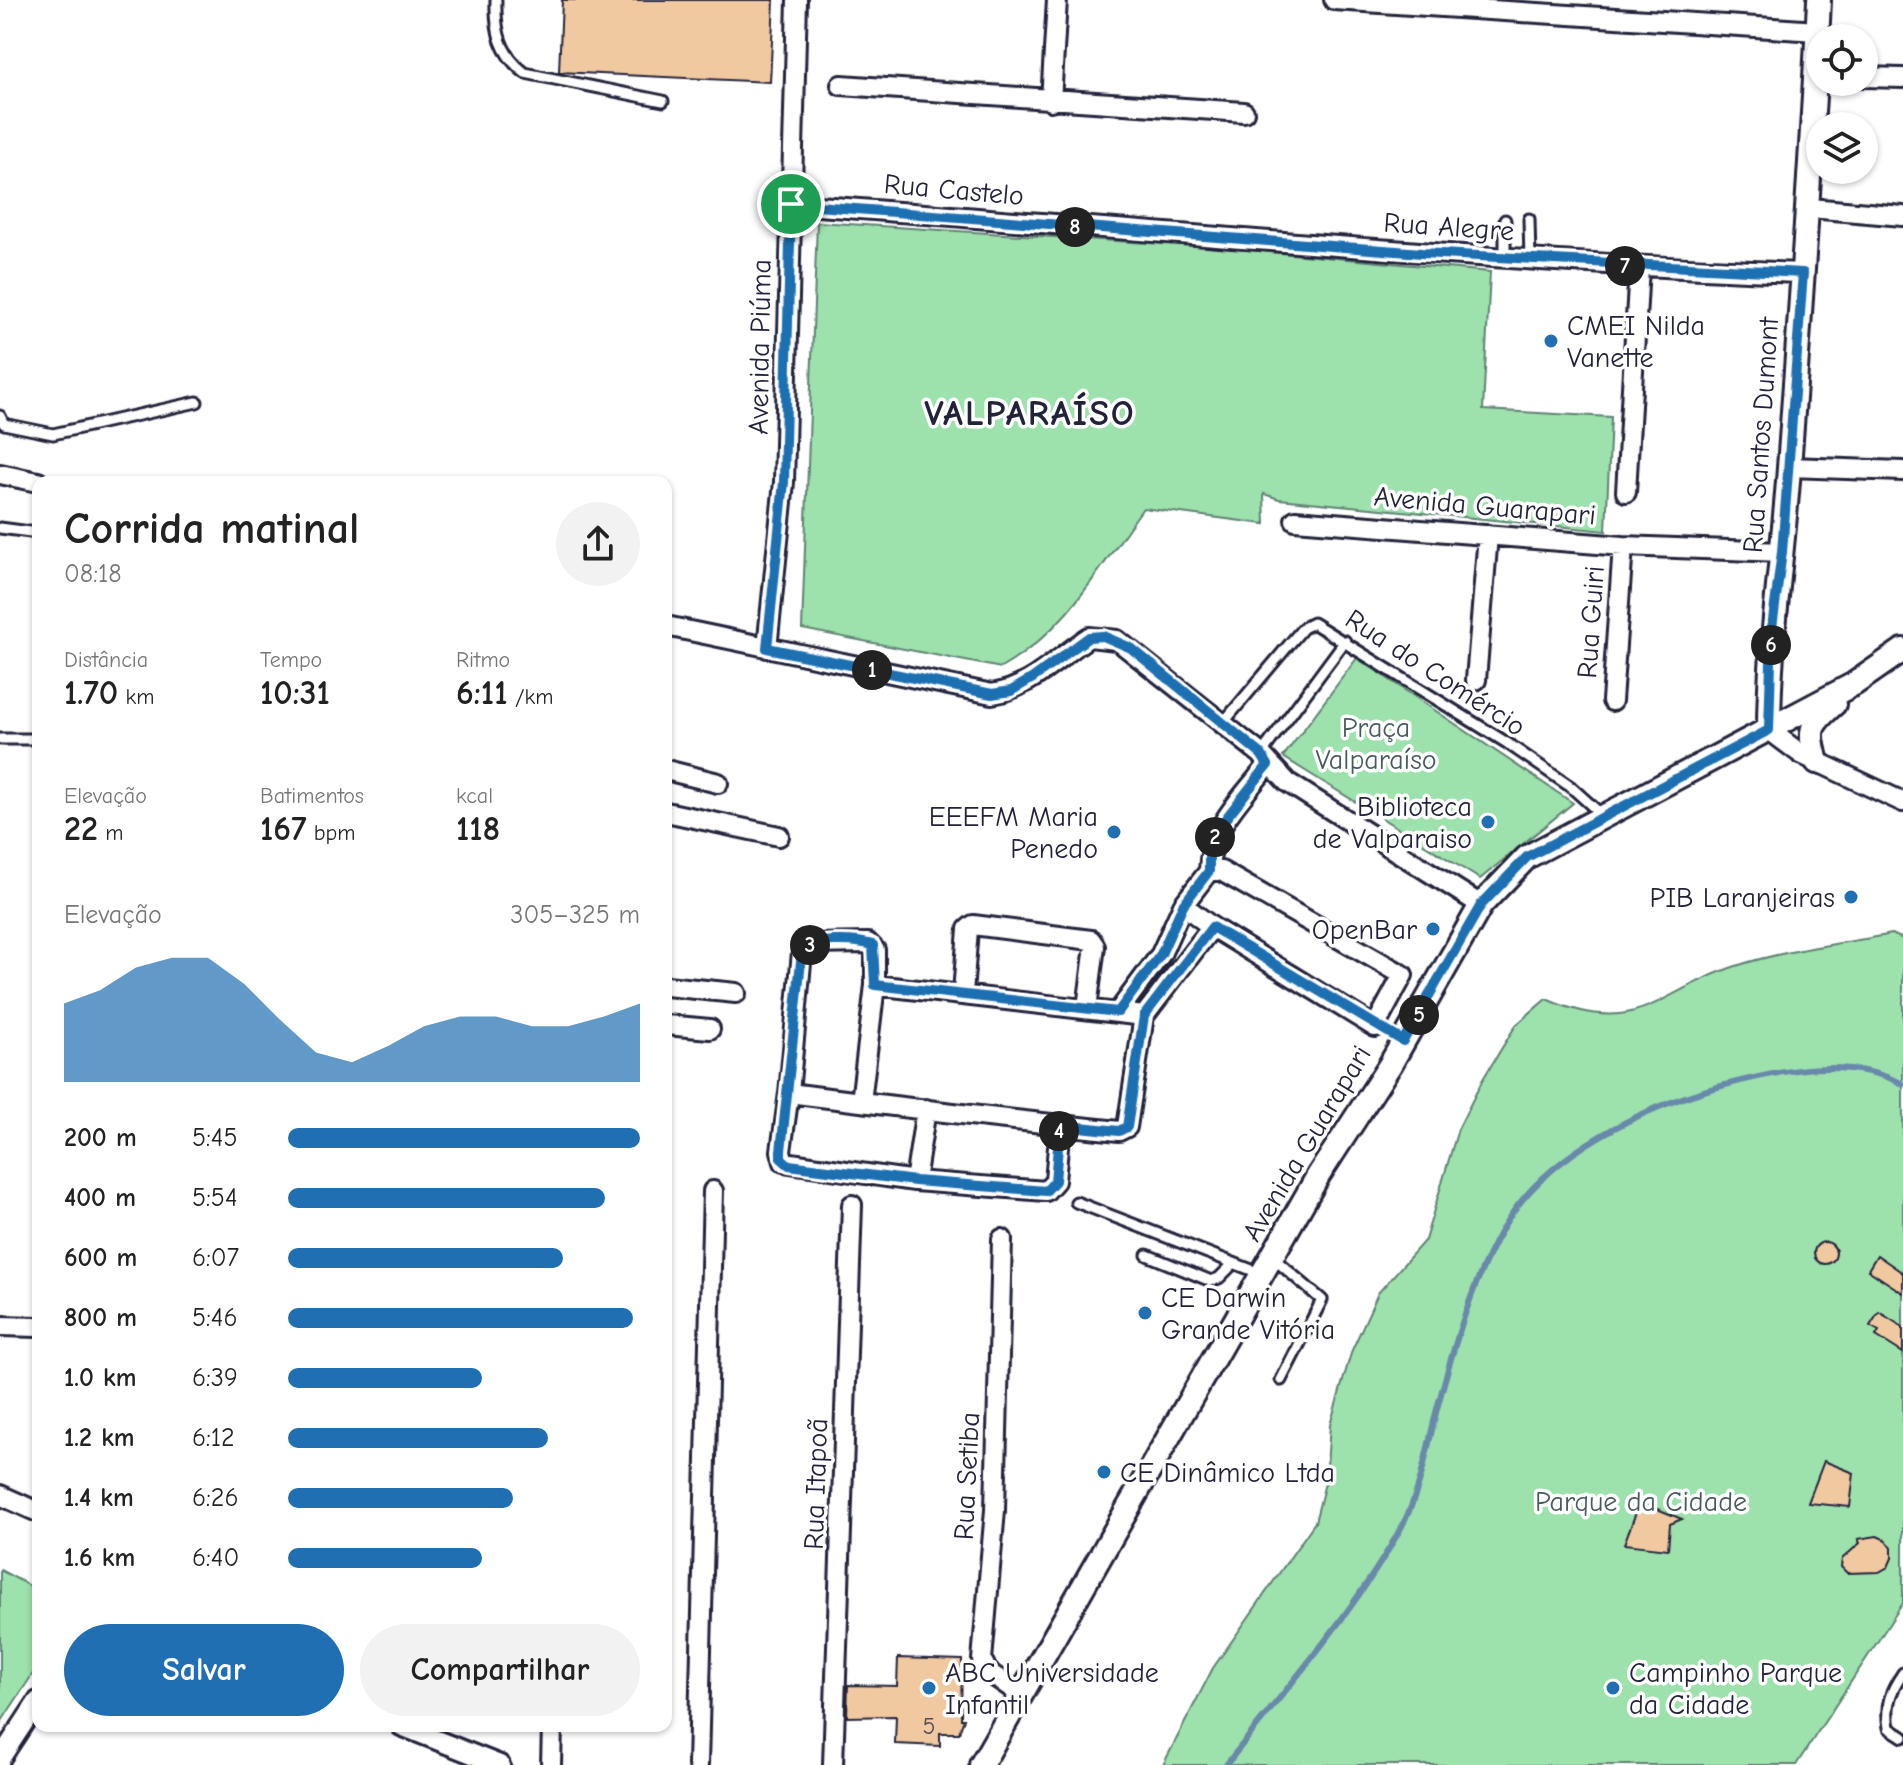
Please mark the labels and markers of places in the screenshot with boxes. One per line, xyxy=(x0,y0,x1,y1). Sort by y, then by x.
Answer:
pin xyxy=(757,170,825,238)
pin: 8 xyxy=(1055,207,1095,247)
pin: 7 xyxy=(1605,246,1645,286)
place label: CMEI Nilda Vanette xyxy=(1567,310,1705,374)
marker: CMEI Nilda Vanette xyxy=(1542,332,1560,350)
pin: 6 xyxy=(1751,625,1791,665)
pin: 1 xyxy=(852,650,892,690)
place label: Biblioteca de Valparaiso xyxy=(1313,791,1472,855)
place label: EEEFM Maria Penedo xyxy=(929,801,1098,865)
marker: Biblioteca de Valparaiso xyxy=(1479,813,1497,831)
pin: 2 xyxy=(1195,817,1235,857)
marker: EEEFM Maria Penedo xyxy=(1105,823,1123,841)
place label: PIB Laranjeiras xyxy=(1649,882,1835,914)
marker: PIB Laranjeiras xyxy=(1842,888,1860,906)
place label: OpenBar xyxy=(1312,914,1417,946)
marker: OpenBar xyxy=(1424,920,1442,938)
pin: 3 xyxy=(790,925,830,965)
pin: 5 xyxy=(1399,995,1439,1035)
pin: 4 xyxy=(1039,1111,1079,1151)
place label: CE Darwin Grande Vitória xyxy=(1161,1282,1335,1346)
marker: CE Darwin Grande Vitória xyxy=(1136,1304,1154,1322)
place label: CE Dinâmico Ltda xyxy=(1120,1457,1335,1489)
marker: CE Dinâmico Ltda xyxy=(1095,1463,1113,1481)
place label: ABC Universidade Infantil xyxy=(945,1657,1159,1721)
place label: Campinho Parque da Cidade xyxy=(1629,1657,1842,1721)
marker: ABC Universidade Infantil xyxy=(920,1679,938,1697)
marker: Campinho Parque da Cidade xyxy=(1604,1679,1622,1697)

